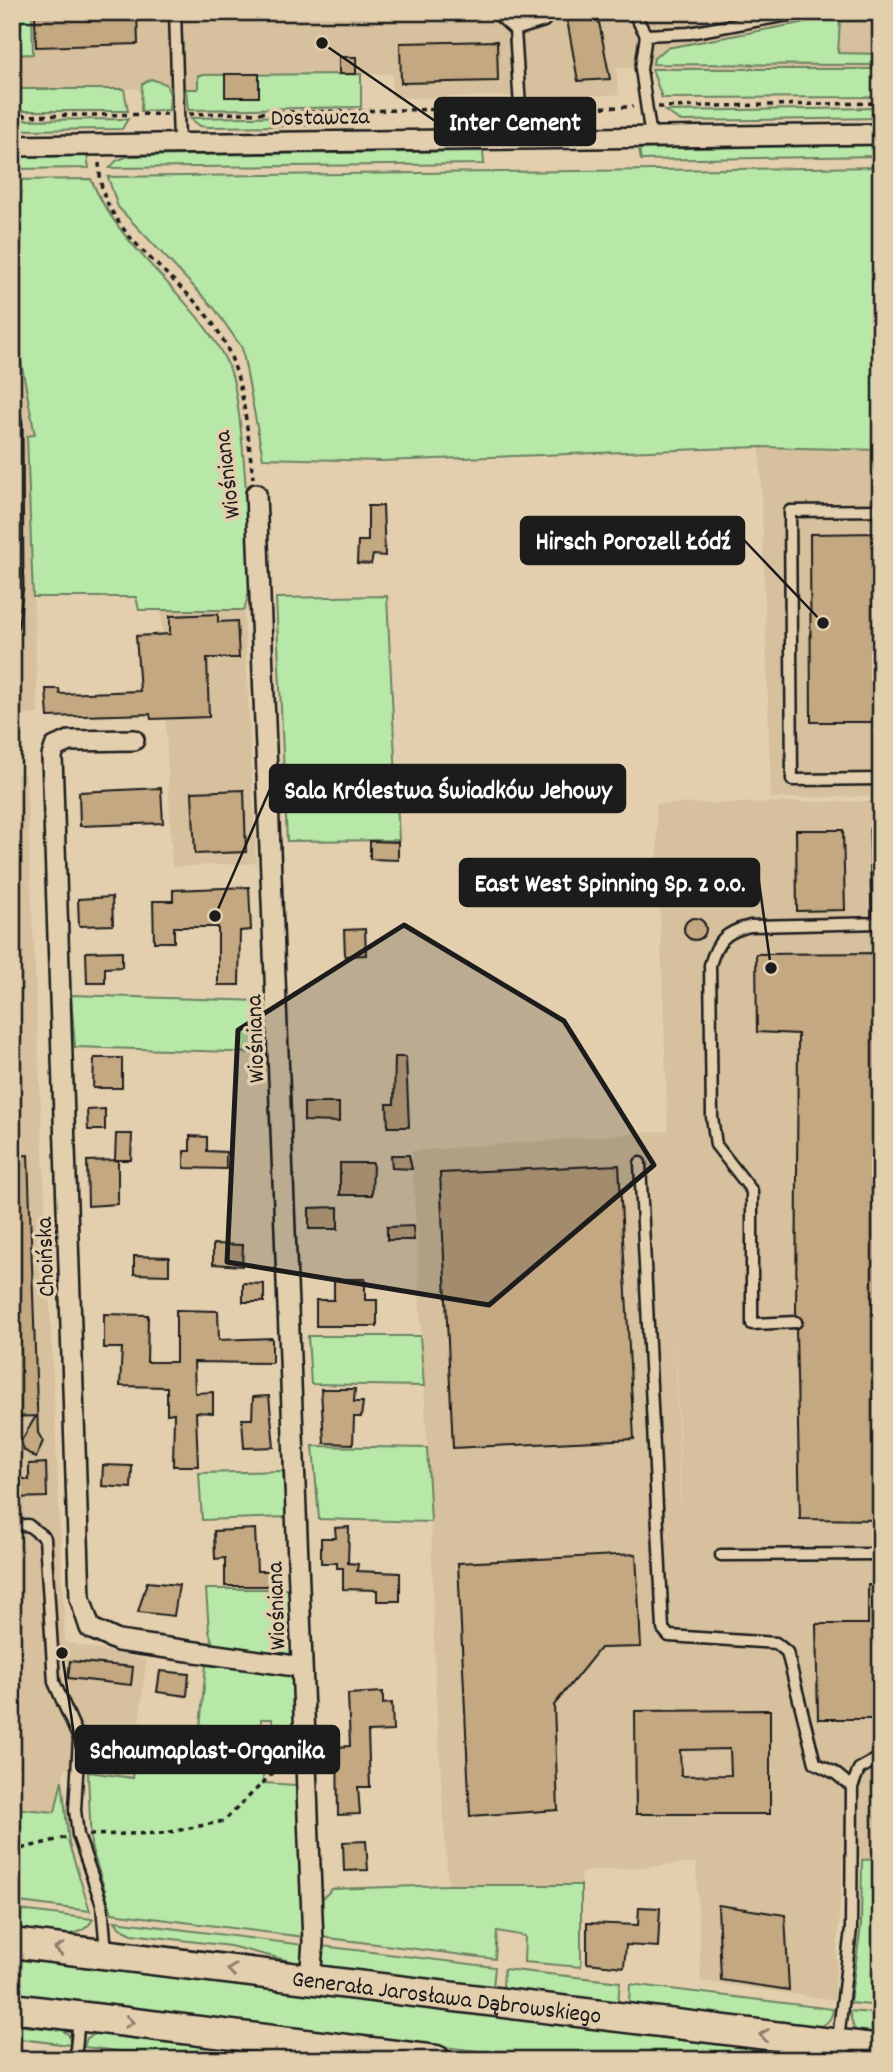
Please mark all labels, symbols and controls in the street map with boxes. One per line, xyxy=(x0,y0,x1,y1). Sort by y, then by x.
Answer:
callout: Inter Cement xyxy=(435,98,595,145)
street label: Dostawcza xyxy=(270,101,370,137)
text: Inter Cement xyxy=(449,106,581,143)
street label: Wiośniana xyxy=(207,428,251,521)
callout: Hirsch Porozell Łódź xyxy=(521,517,744,564)
text: Hirsch Porozell Łódź xyxy=(536,525,731,562)
callout: Sala Królestwa Świadków Jehowy xyxy=(270,765,625,812)
text: Sala Królestwa Świadków Jehowy xyxy=(284,774,613,811)
callout: East West Spinning Sp. z o.o. xyxy=(460,859,759,906)
text: East West Spinning Sp. z o.o. xyxy=(474,867,746,904)
street label: Wiośniana xyxy=(238,993,276,1084)
street label: Choińska xyxy=(29,1215,65,1298)
street label: Wiośniana xyxy=(259,1560,297,1651)
callout: Schaumaplast-Organika xyxy=(76,1726,339,1773)
text: Schaumaplast-Organika xyxy=(90,1734,325,1771)
one-way arrow xyxy=(53,1942,65,1957)
one-way arrow xyxy=(226,1963,238,1978)
street label: Generała Jarosława Dąbrowskiego xyxy=(290,1963,603,2035)
one-way arrow xyxy=(123,2015,134,2030)
one-way arrow xyxy=(759,2028,770,2043)

